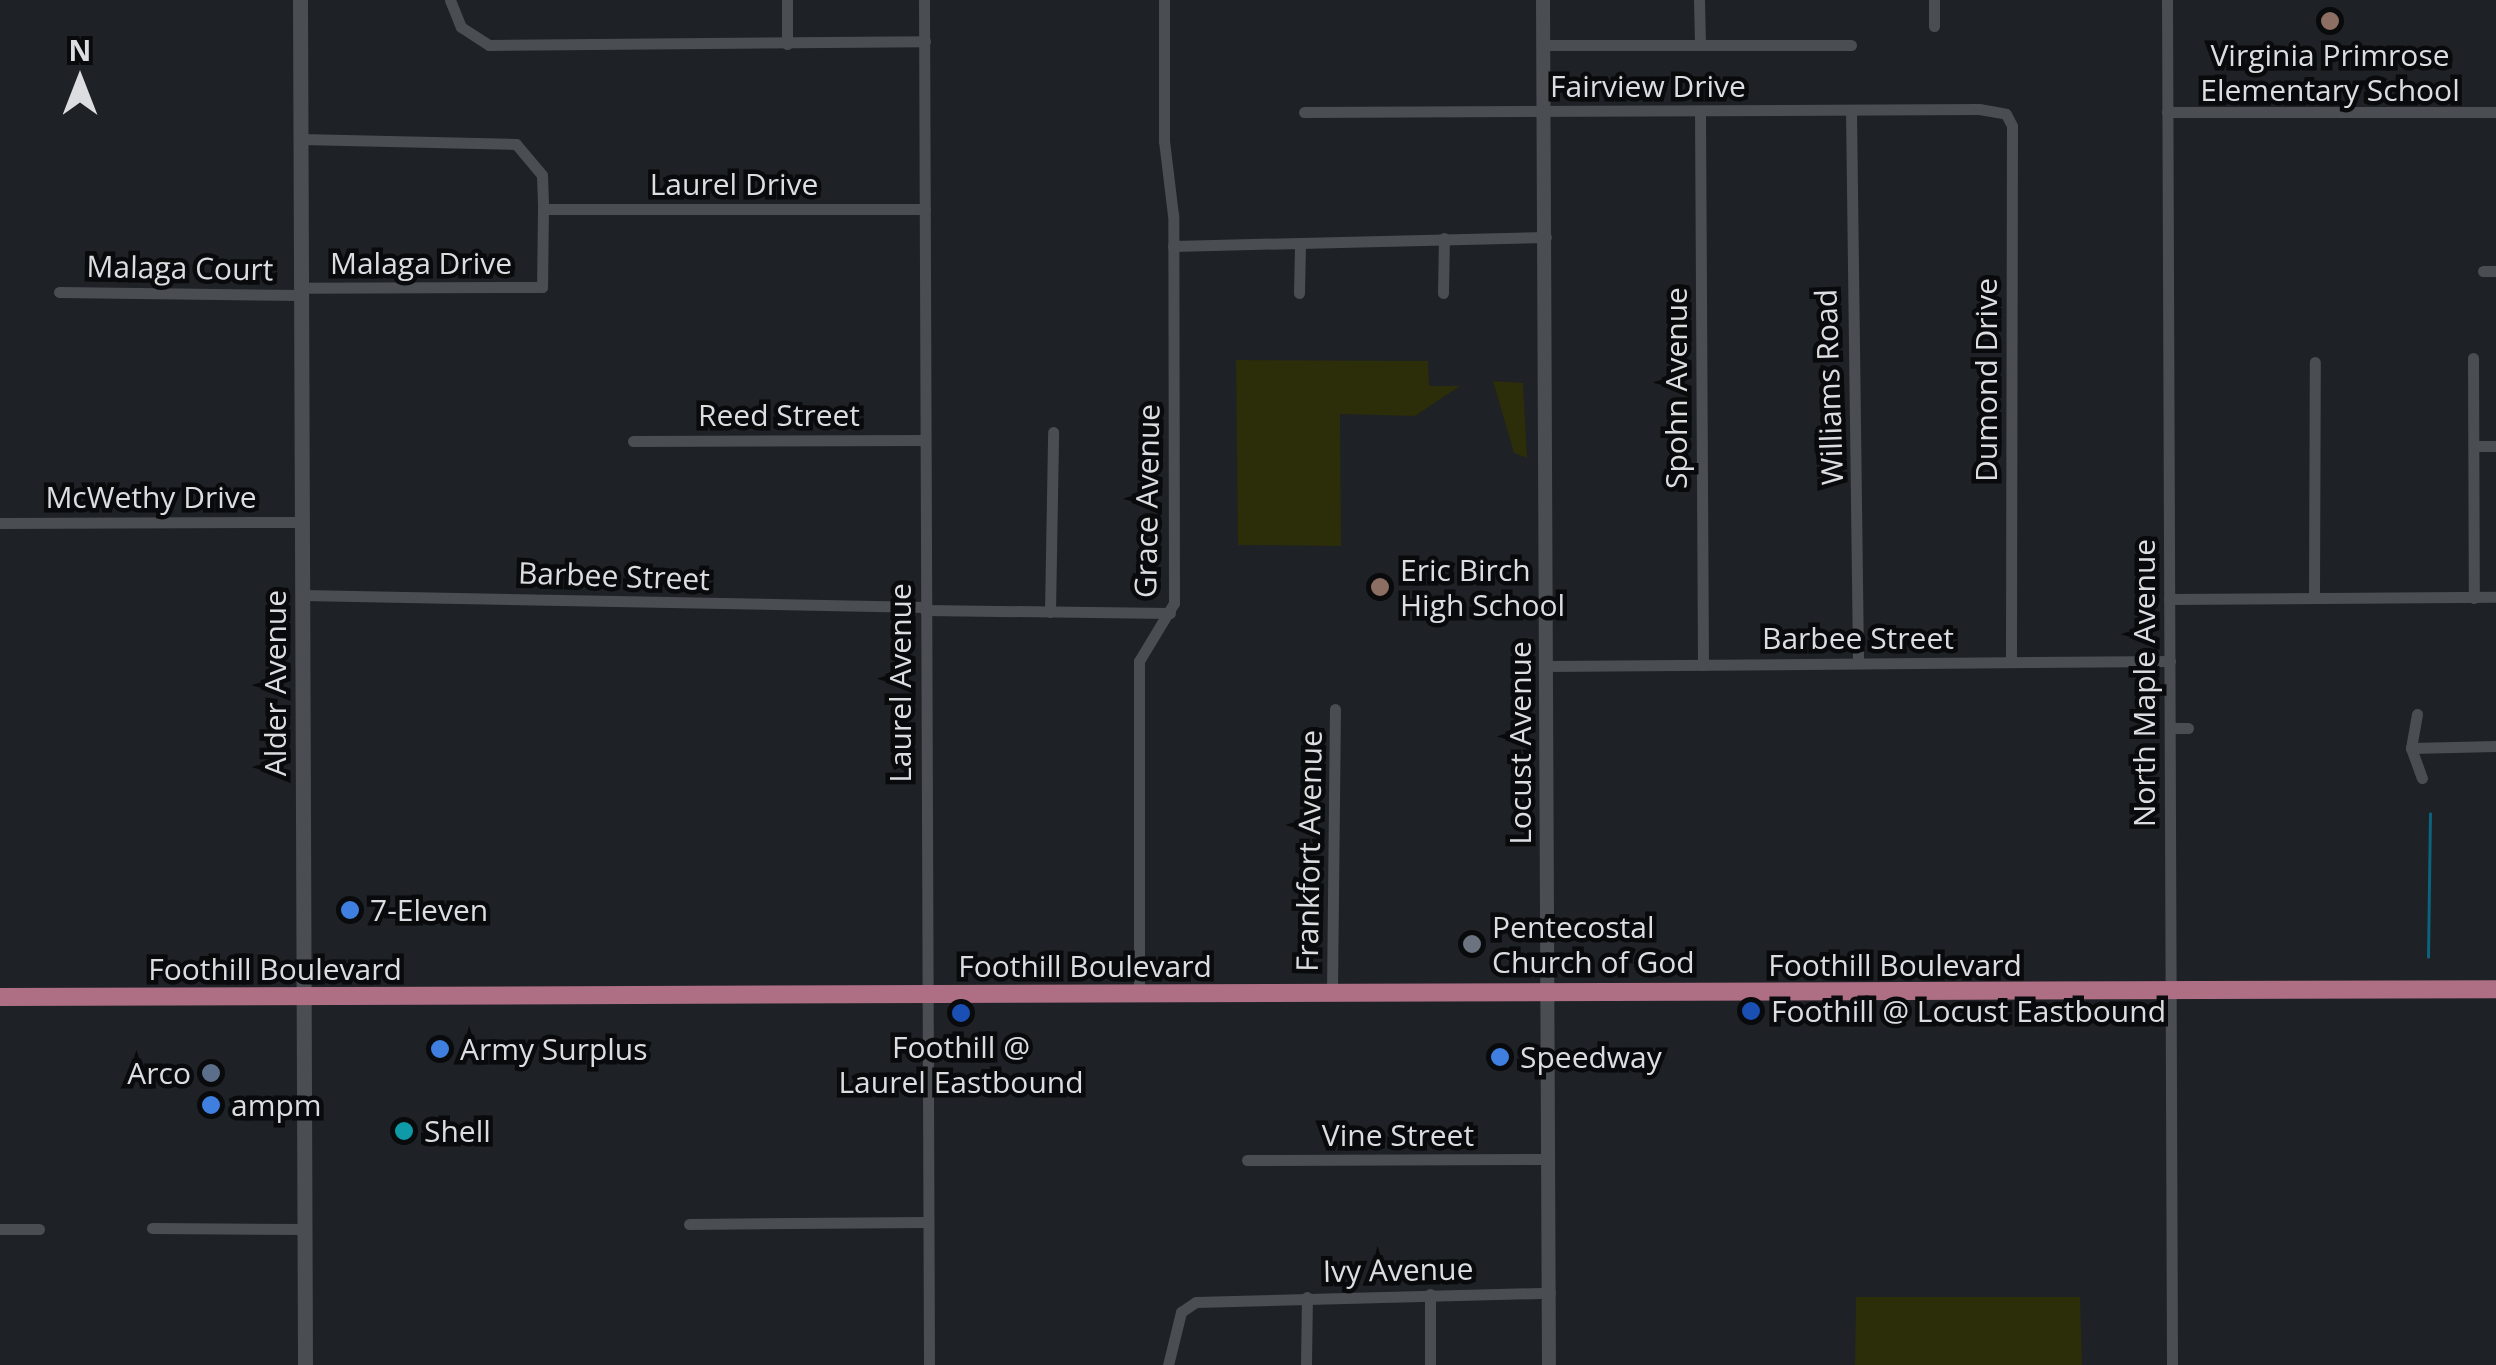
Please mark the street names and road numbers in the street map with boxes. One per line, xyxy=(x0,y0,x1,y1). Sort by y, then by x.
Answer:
street label: Fairview Drive xyxy=(1550,68,1746,104)
street label: Laurel Drive xyxy=(650,166,818,202)
street label: Malaga Drive xyxy=(330,245,512,281)
street label: Malaga Court xyxy=(86,248,274,288)
street label: Dumond Drive xyxy=(1968,278,2004,482)
street label: Spohn Avenue xyxy=(1658,287,1694,489)
street label: Williams Road xyxy=(1808,288,1850,486)
street label: Reed Street xyxy=(698,397,860,433)
street label: Grace Avenue xyxy=(1127,404,1167,598)
street label: McWethy Drive xyxy=(45,479,257,515)
street label: North Maple Avenue xyxy=(2126,539,2162,827)
street label: Barbee Street xyxy=(517,555,711,597)
street label: Laurel Avenue xyxy=(882,583,918,783)
street label: Alder Avenue xyxy=(257,590,293,776)
street label: Barbee Street xyxy=(1762,620,1954,656)
street label: Locust Avenue xyxy=(1502,641,1538,845)
street label: Frankfort Avenue xyxy=(1289,730,1329,972)
street label: Foothill Boulevard xyxy=(1768,947,2022,983)
street label: Foothill Boulevard xyxy=(958,948,1212,984)
street label: Foothill Boulevard xyxy=(148,951,402,987)
street label: Vine Street xyxy=(1322,1117,1474,1153)
street label: Ivy Avenue xyxy=(1322,1251,1474,1289)

